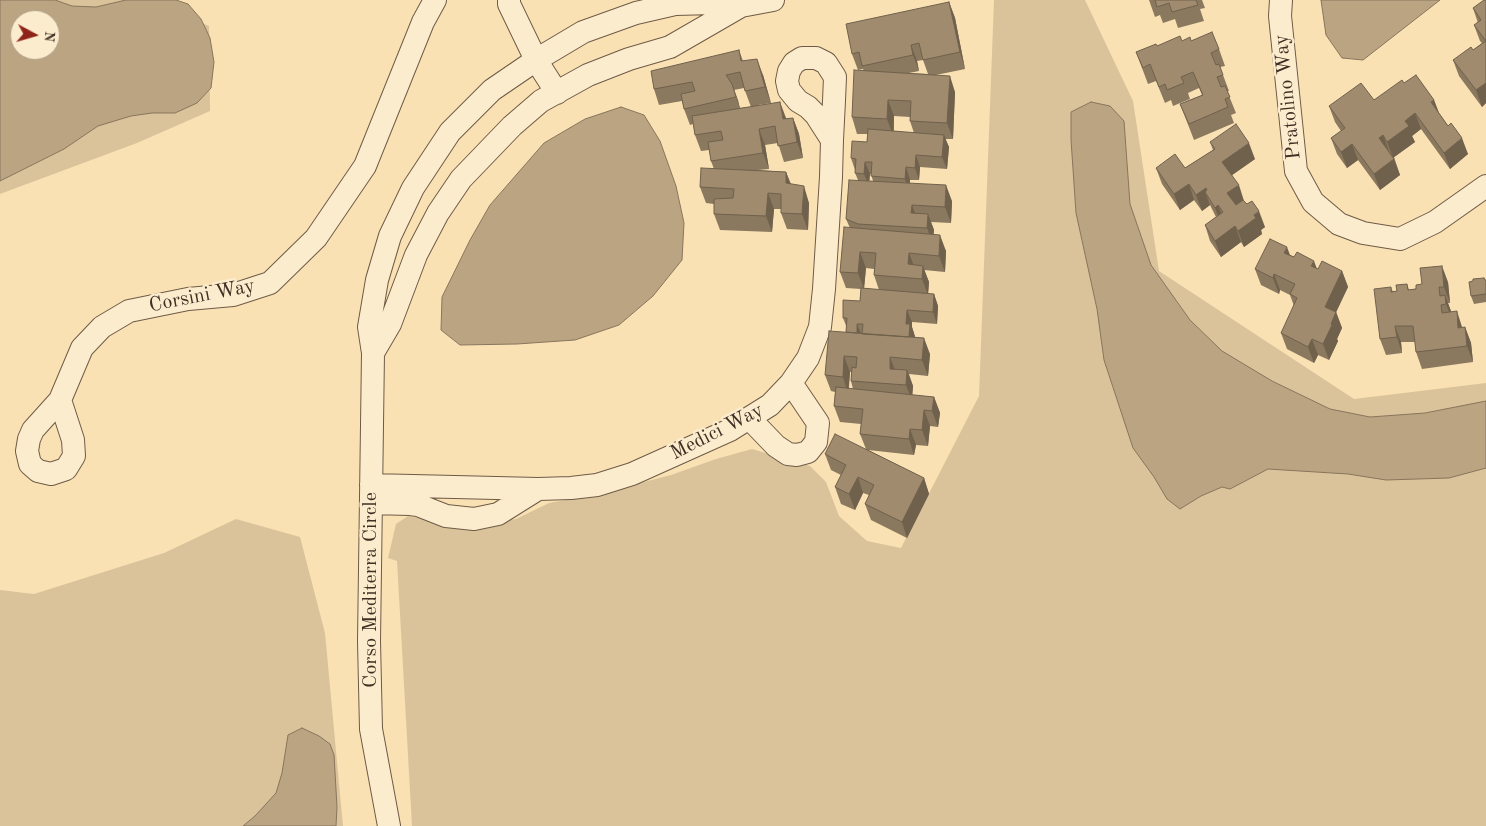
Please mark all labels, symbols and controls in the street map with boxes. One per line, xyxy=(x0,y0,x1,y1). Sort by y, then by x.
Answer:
north arrow xyxy=(10,10,60,60)
text: N xyxy=(41,30,56,43)
street label: Pratolino Way xyxy=(1269,33,1307,161)
street label: Corsini Way xyxy=(147,274,257,318)
street label: Medici Way xyxy=(666,398,768,466)
street label: Corso Mediterra Circle xyxy=(359,492,383,688)

